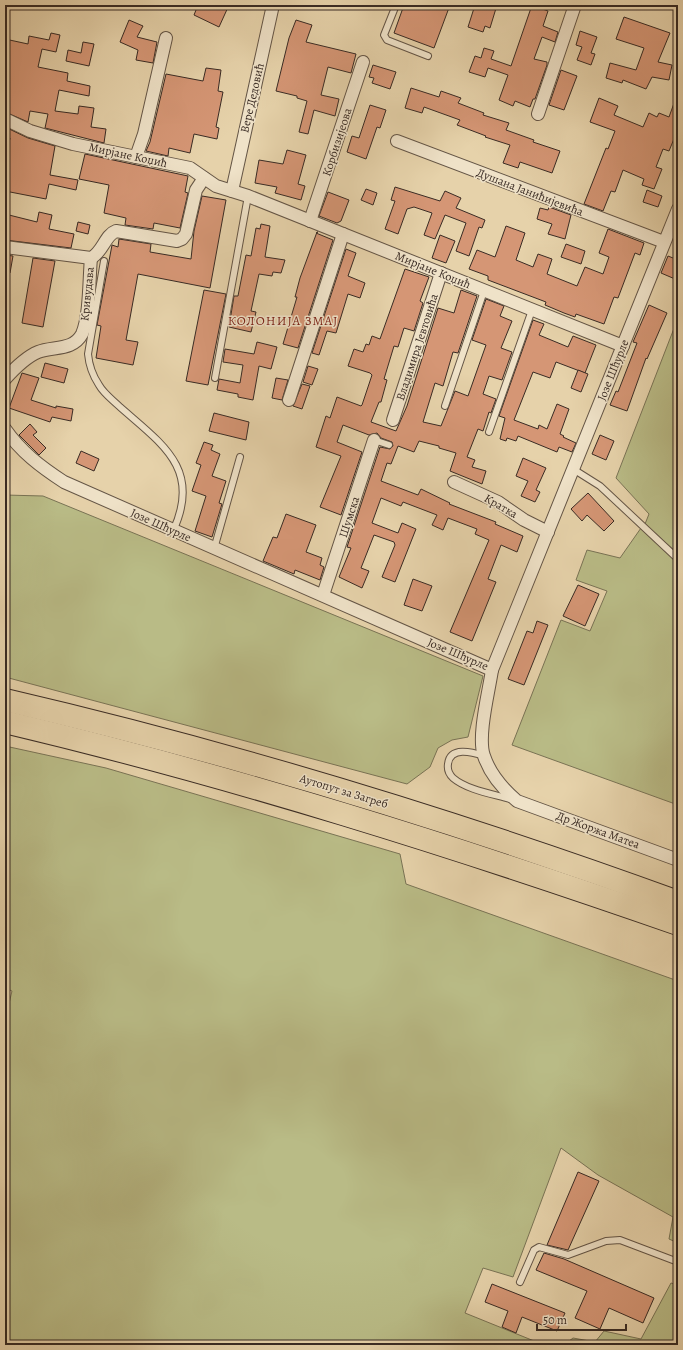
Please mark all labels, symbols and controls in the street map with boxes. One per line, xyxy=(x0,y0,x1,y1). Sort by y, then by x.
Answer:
street label: Вере Дедовић xyxy=(236,61,268,134)
street label: Корбизијеова xyxy=(318,105,356,178)
street label: Мирјане Коџић xyxy=(87,139,169,171)
street label: Душана Јанићијевића xyxy=(474,164,586,220)
street label: Мирјане Коџић xyxy=(393,248,474,293)
street label: Кривудава xyxy=(76,266,98,322)
street label: Владимира Јевтовића xyxy=(392,291,442,403)
district label: КОЛОНИЈА ЗМАЈ xyxy=(228,312,338,329)
street label: Јозе Шћурле xyxy=(593,337,633,403)
street label: Кратка xyxy=(481,490,521,522)
street label: Шумска xyxy=(335,494,363,540)
street label: Јозе Шћурле xyxy=(128,505,194,545)
street label: Јозе Шћурле xyxy=(425,634,491,674)
street label: Аутопут за Загреб xyxy=(297,770,390,812)
street label: Др Жоржа Матеа xyxy=(554,807,642,853)
scale bar xyxy=(537,1306,626,1332)
text: 50 m xyxy=(543,1312,567,1328)

